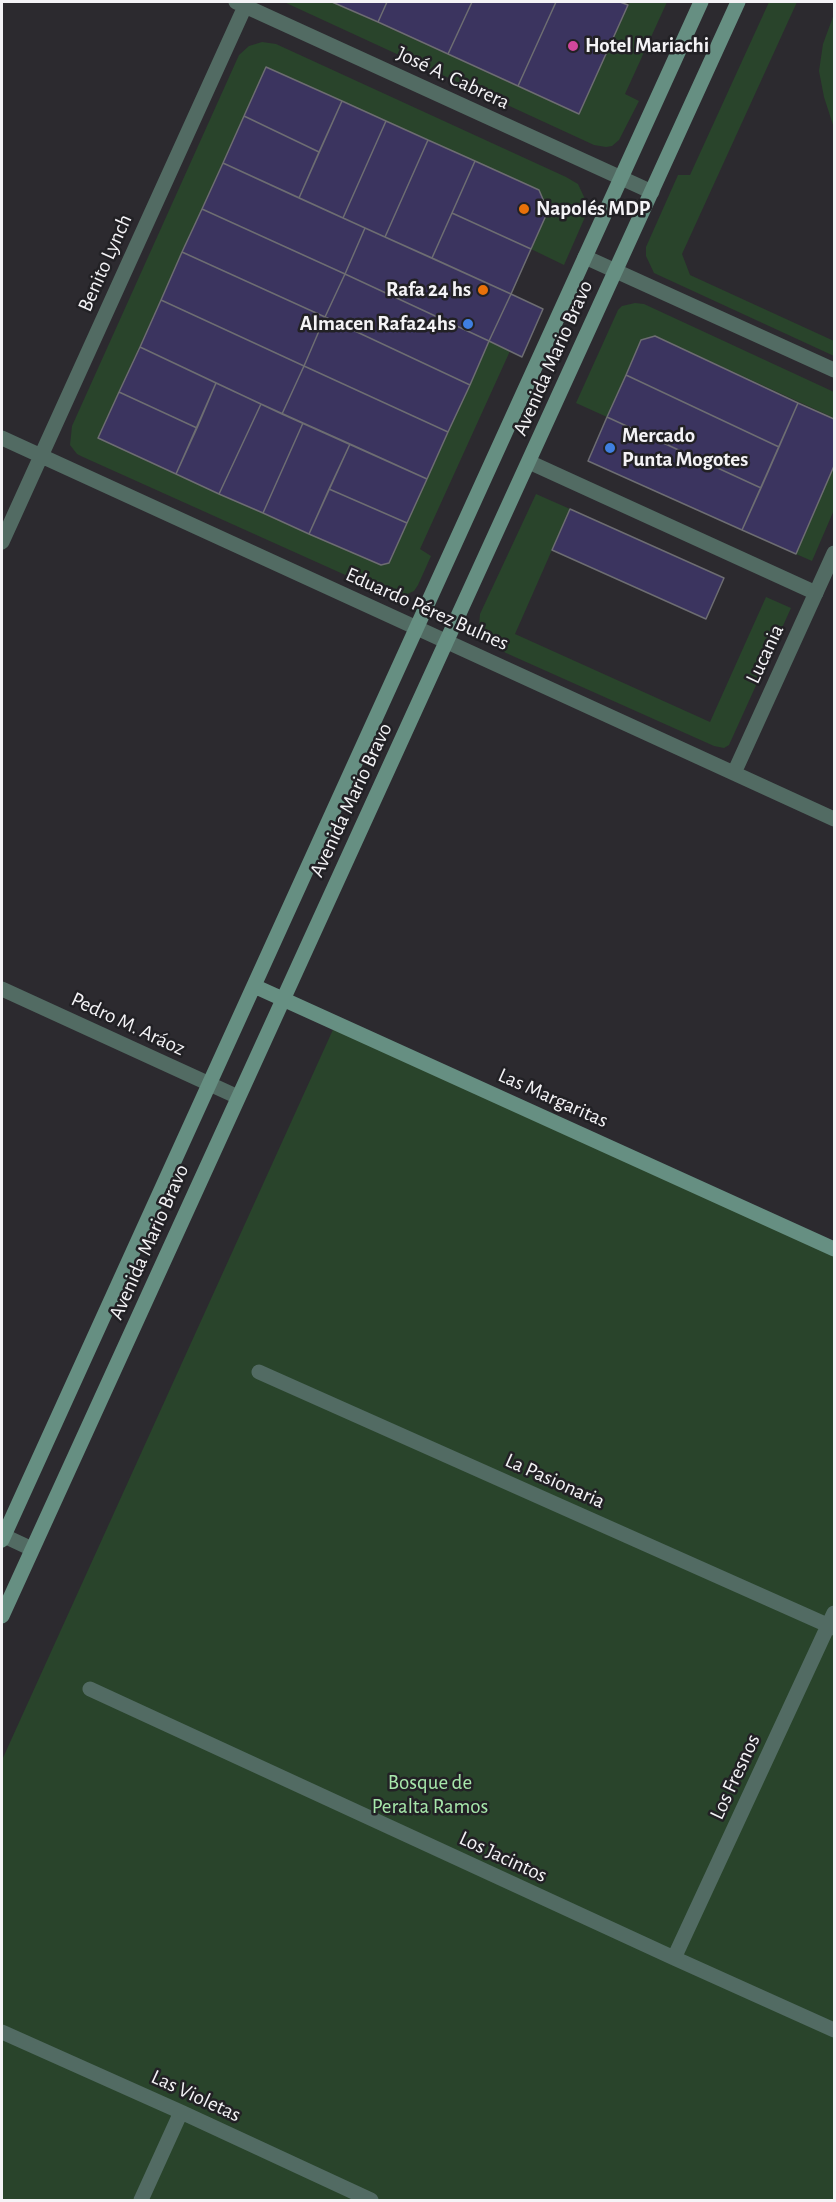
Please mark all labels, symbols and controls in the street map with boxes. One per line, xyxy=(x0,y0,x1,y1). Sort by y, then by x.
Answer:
place label: Hotel Mariachi xyxy=(585,33,709,59)
marker: Hotel Mariachi xyxy=(566,39,580,53)
street label: José A. Cabrera xyxy=(393,41,513,115)
place label: Napolés MDP xyxy=(536,196,650,222)
marker: Napolés MDP xyxy=(517,202,531,216)
street label: Benito Lynch xyxy=(72,210,138,316)
street label: Avenida Mario Bravo xyxy=(507,276,599,440)
place label: Rafa 24 hs xyxy=(386,277,471,303)
marker: Rafa 24 hs xyxy=(476,283,490,297)
place label: Almacen Rafa24hs xyxy=(300,311,456,337)
marker: Almacen Rafa24hs xyxy=(461,317,475,331)
place label: Mercado Punta Mogotes xyxy=(622,423,748,473)
marker: Mercado Punta Mogotes xyxy=(603,441,617,455)
street label: Eduardo Pérez Bulnes xyxy=(342,562,512,656)
street label: Lucania xyxy=(740,620,790,688)
street label: Avenida Mario Bravo xyxy=(304,719,398,881)
street label: Pedro M. Aráoz xyxy=(67,987,189,1061)
street label: Las Margaritas xyxy=(494,1063,612,1133)
street label: Avenida Mario Bravo xyxy=(103,1160,195,1324)
street label: La Pasionaria xyxy=(501,1448,609,1514)
street label: Los Fresnos xyxy=(704,1730,766,1824)
park label: Bosque de Peralta Ramos xyxy=(372,1770,488,1820)
street label: Los Jacintos xyxy=(455,1826,551,1888)
street label: Las Violetas xyxy=(147,2064,245,2128)

